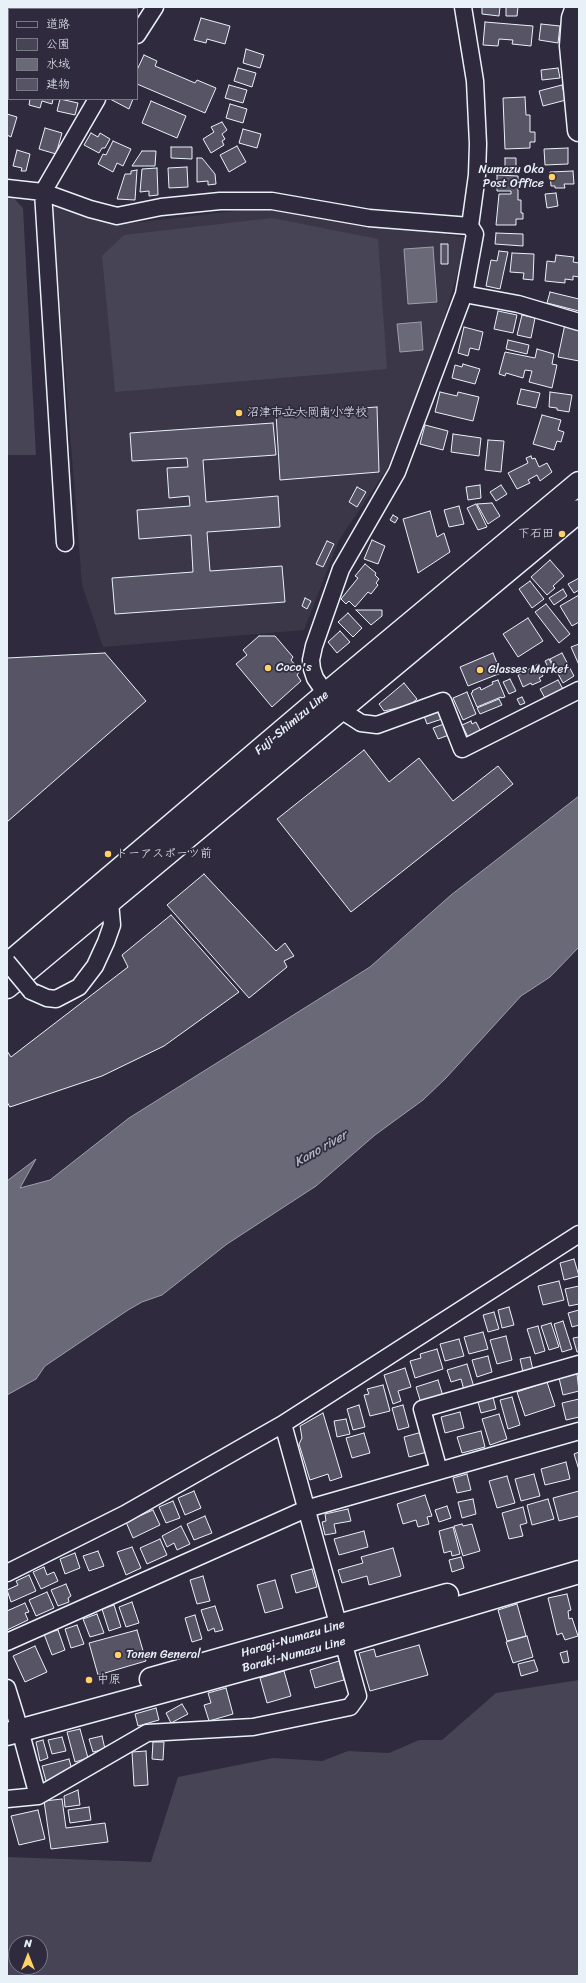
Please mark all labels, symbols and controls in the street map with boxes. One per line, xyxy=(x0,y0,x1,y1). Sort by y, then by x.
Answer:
legend xyxy=(8,8,138,100)
text: 道路 xyxy=(46,13,70,35)
text: 公園 xyxy=(46,33,70,55)
text: 水域 xyxy=(46,53,70,75)
text: 建物 xyxy=(46,73,70,95)
place label: Numazu Oka Post Office xyxy=(479,163,544,191)
marker: Numazu Oka Post Office xyxy=(547,172,557,182)
place label: 沼津市立大岡南小学校 xyxy=(247,406,367,420)
marker: 沼津市立大岡南小学校 xyxy=(234,408,244,418)
place label: 下石田 xyxy=(518,527,554,541)
marker: 下石田 xyxy=(557,529,567,539)
place label: Coco's xyxy=(276,661,312,675)
marker: Coco's xyxy=(263,663,273,673)
place label: Glasses Market xyxy=(488,663,568,677)
marker: Glasses Market xyxy=(475,665,485,675)
street label: Fuji-Shimizu Line xyxy=(252,688,332,758)
place label: トーアスポーツ前 xyxy=(116,847,212,861)
marker: トーアスポーツ前 xyxy=(103,849,113,859)
water label: Kano river xyxy=(292,1128,350,1170)
street label: Haragi-Numazu Line xyxy=(240,1617,346,1661)
street label: Baraki-Numazu Line xyxy=(241,1634,347,1676)
place label: Tonen General xyxy=(126,1648,201,1662)
marker: Tonen General xyxy=(113,1650,123,1660)
place label: 中原 xyxy=(97,1673,121,1687)
marker: 中原 xyxy=(84,1675,94,1685)
text: N xyxy=(24,1934,32,1953)
north arrow xyxy=(8,1935,48,1975)

